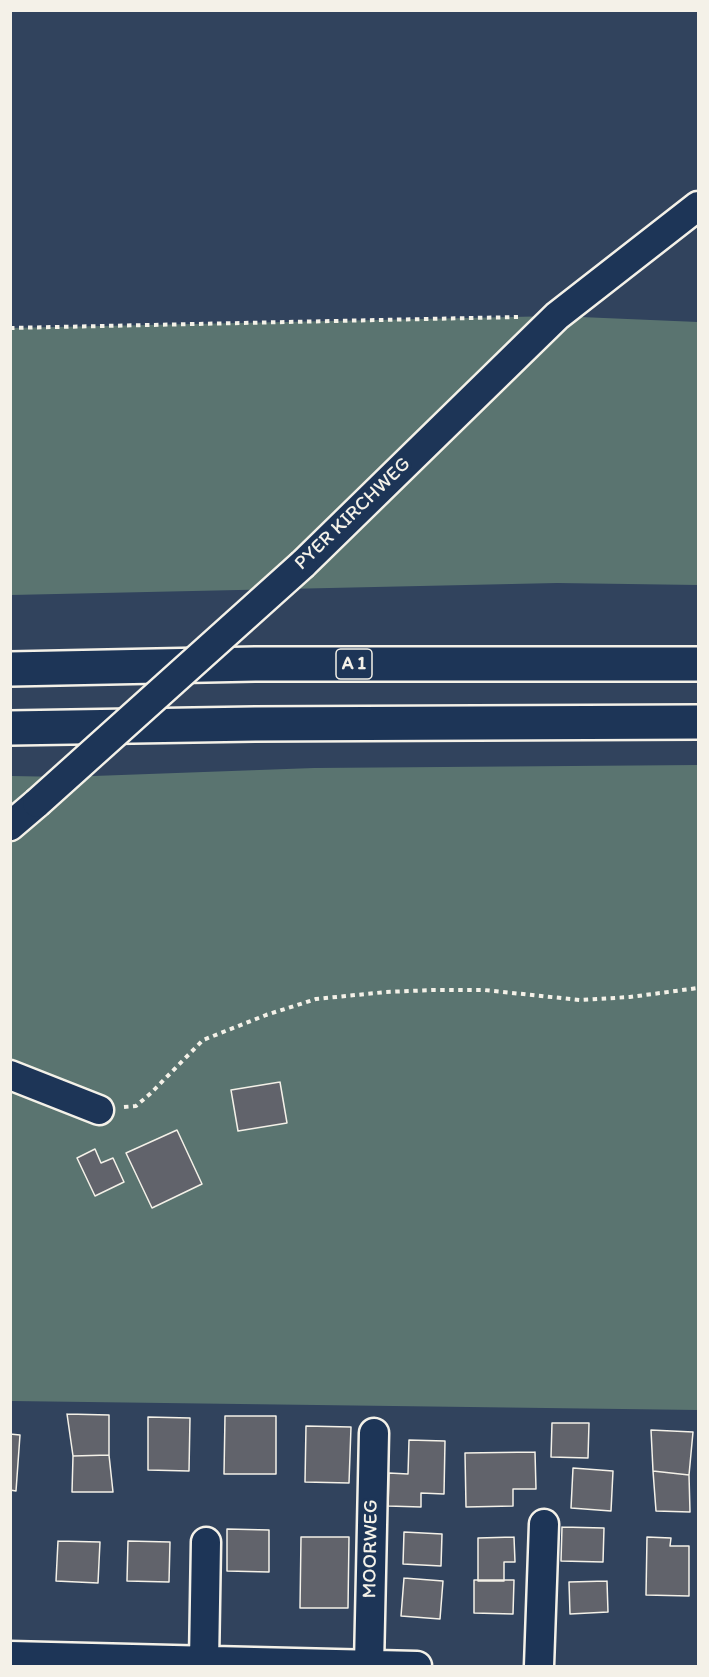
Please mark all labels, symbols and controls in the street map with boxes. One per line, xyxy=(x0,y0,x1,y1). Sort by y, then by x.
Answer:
street label: PYER KIRCHWEG xyxy=(290,453,416,575)
road number: A 1 xyxy=(336,649,372,679)
street label: MOORWEG xyxy=(358,1499,384,1599)

